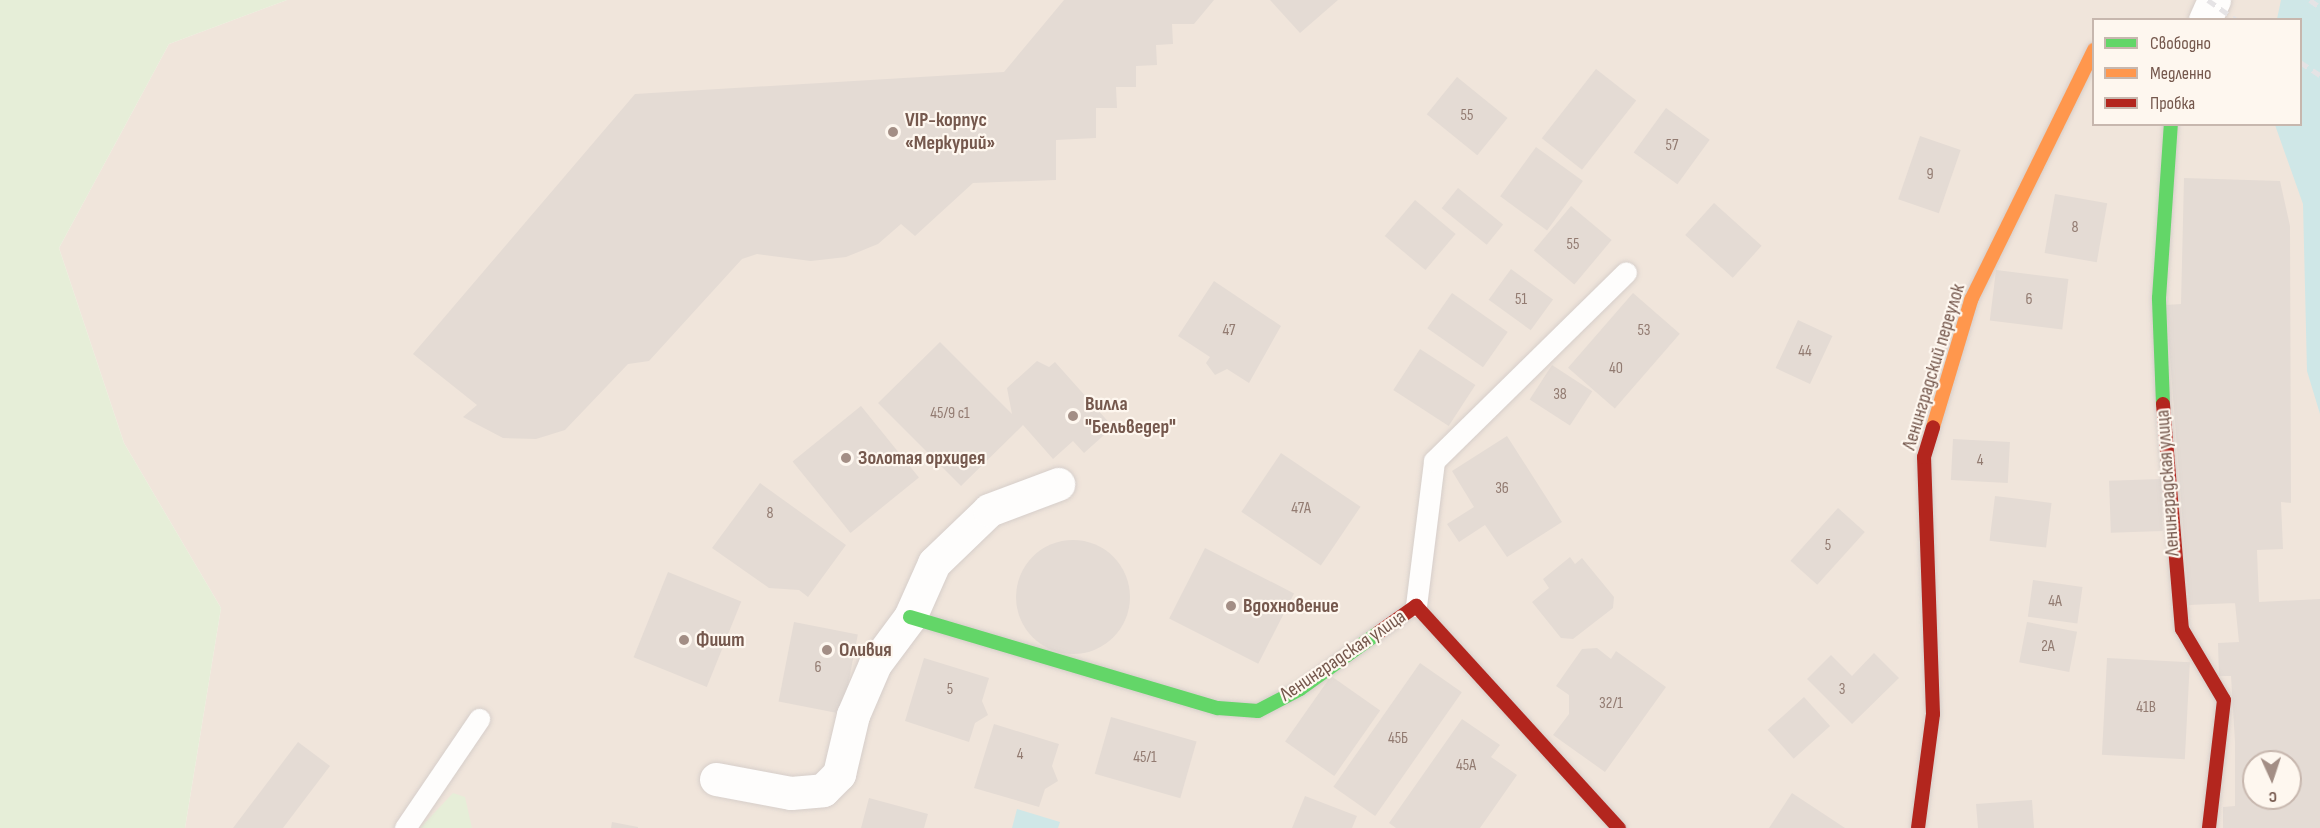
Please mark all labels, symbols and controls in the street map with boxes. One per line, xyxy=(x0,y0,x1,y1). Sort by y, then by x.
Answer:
legend xyxy=(2092,18,2302,126)
text: Свободно xyxy=(2150,33,2211,54)
text: Медленно xyxy=(2150,63,2212,84)
text: Пробка xyxy=(2150,93,2195,114)
house number: 55 xyxy=(1461,106,1473,126)
place label: VIP-корпус «Меркурий» xyxy=(905,108,995,155)
marker: VIP-корпус «Меркурий» xyxy=(886,125,900,139)
house number: 57 xyxy=(1666,136,1678,156)
house number: 9 xyxy=(1926,165,1934,185)
house number: 8 xyxy=(2071,218,2079,238)
house number: 55 xyxy=(1567,235,1579,255)
street label: Ленинградский переулок xyxy=(1897,281,1971,453)
house number: 51 xyxy=(1515,290,1527,310)
house number: 6 xyxy=(2025,290,2033,310)
house number: 47 xyxy=(1223,321,1235,341)
house number: 53 xyxy=(1637,321,1651,341)
house number: 44 xyxy=(1798,342,1812,362)
house number: 40 xyxy=(1609,359,1623,379)
house number: 38 xyxy=(1553,385,1567,405)
place label: Вилла "Бельведер" xyxy=(1085,392,1176,439)
house number: 45/9 с1 xyxy=(930,404,970,424)
marker: Вилла "Бельведер" xyxy=(1066,409,1080,423)
street label: Ленинградская улица xyxy=(2151,409,2185,557)
place label: Золотая орхидея xyxy=(858,446,985,470)
marker: Золотая орхидея xyxy=(839,451,853,465)
house number: 4 xyxy=(1977,451,1983,471)
house number: 36 xyxy=(1495,479,1509,499)
house number: 47А xyxy=(1291,499,1311,519)
house number: 8 xyxy=(766,504,774,524)
house number: 5 xyxy=(1825,536,1831,556)
house number: 4А xyxy=(2048,592,2062,612)
place label: Вдохновение xyxy=(1243,594,1339,618)
marker: Вдохновение xyxy=(1224,599,1238,613)
street label: Ленинградская улица xyxy=(1275,605,1411,707)
place label: Фишт xyxy=(696,628,744,652)
marker: Фишт xyxy=(677,633,691,647)
house number: 2А xyxy=(2041,637,2055,657)
place label: Оливия xyxy=(839,638,892,662)
marker: Оливия xyxy=(820,643,834,657)
house number: 6 xyxy=(814,658,822,678)
house number: 5 xyxy=(947,680,953,700)
house number: 3 xyxy=(1839,680,1845,700)
house number: 32/1 xyxy=(1599,694,1623,714)
house number: 41В xyxy=(2136,698,2156,718)
house number: 45Б xyxy=(1388,729,1408,749)
house number: 4 xyxy=(1017,745,1023,765)
house number: 45/1 xyxy=(1133,748,1157,768)
north arrow xyxy=(2242,750,2302,810)
house number: 45А xyxy=(1456,756,1476,776)
text: С xyxy=(2268,787,2277,806)

